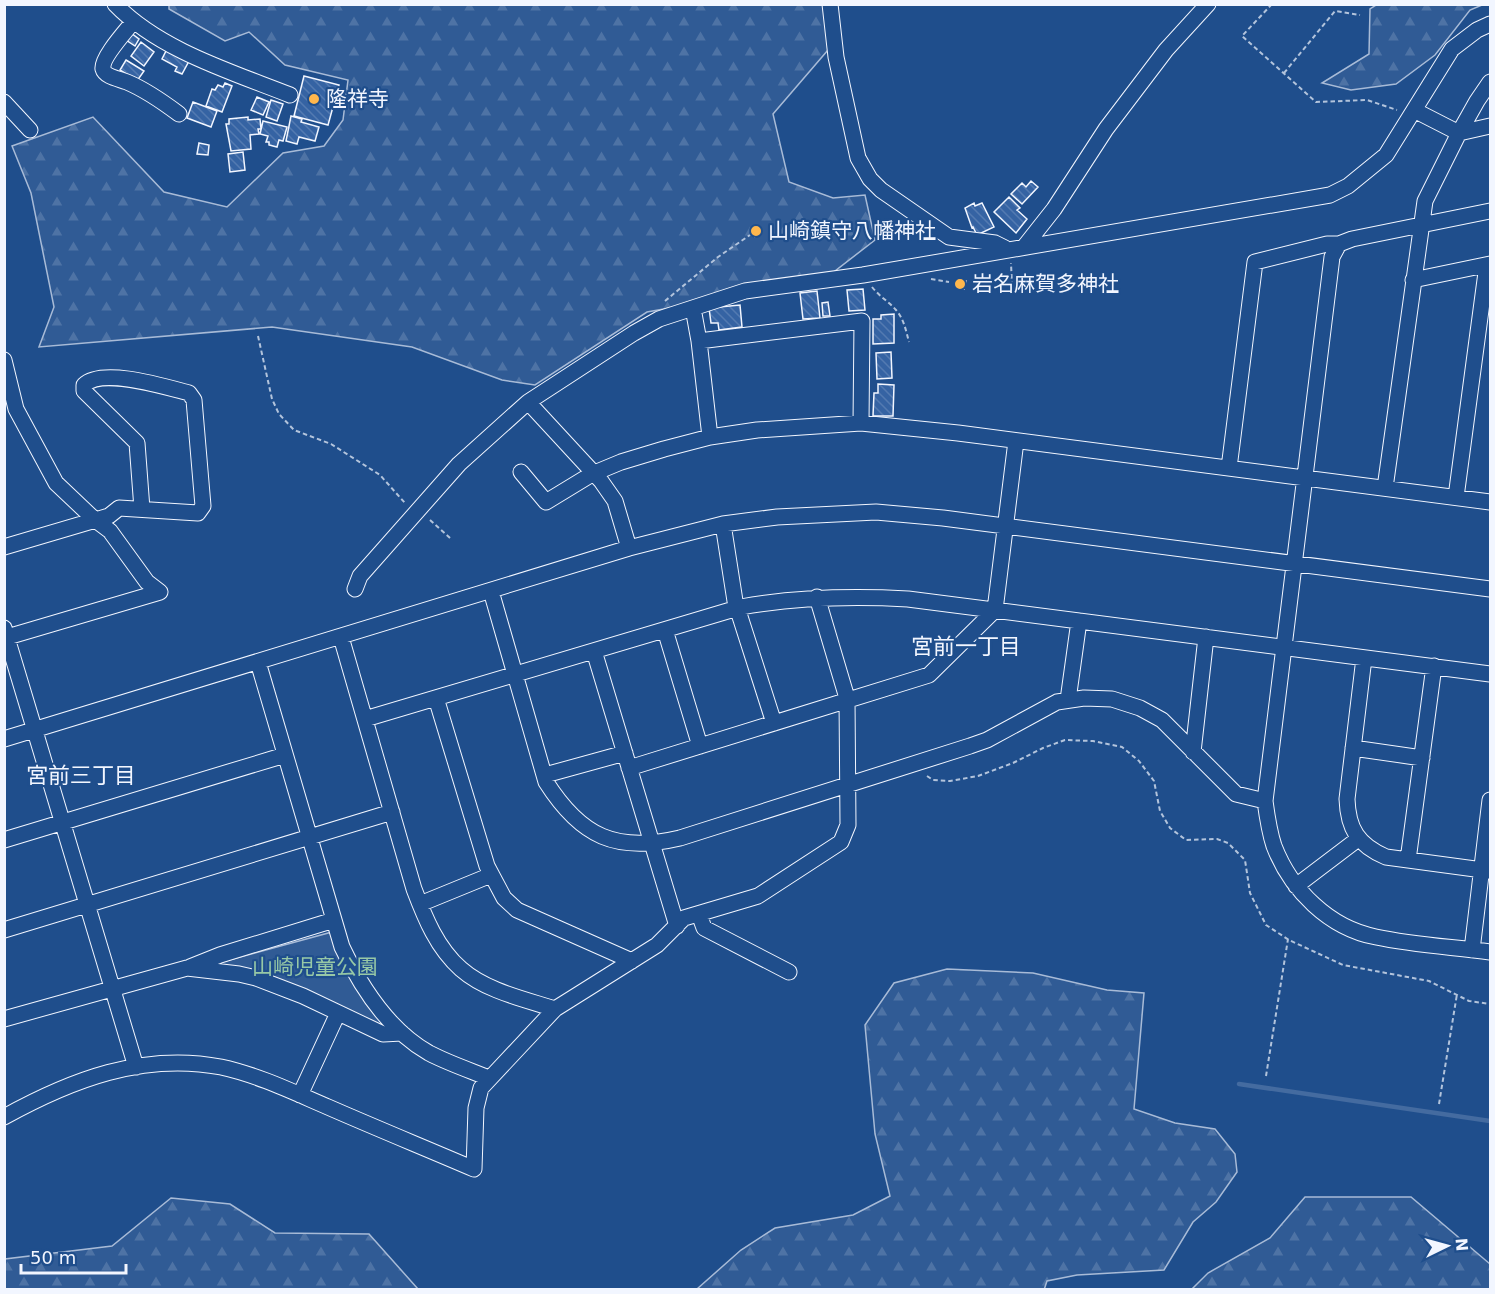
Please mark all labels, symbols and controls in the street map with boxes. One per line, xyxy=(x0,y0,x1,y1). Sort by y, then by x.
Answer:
place label: 隆祥寺 xyxy=(326,87,389,111)
marker: 隆祥寺 xyxy=(307,92,321,106)
place label: 山崎鎮守八幡神社 xyxy=(768,219,936,243)
marker: 山崎鎮守八幡神社 xyxy=(749,224,763,238)
place label: 岩名麻賀多神社 xyxy=(972,272,1119,296)
marker: 岩名麻賀多神社 xyxy=(953,277,967,291)
district label: 宮前一丁目 xyxy=(911,634,1021,659)
district label: 宮前三丁目 xyxy=(26,763,136,788)
park label: 山崎児童公園 xyxy=(252,955,378,979)
north arrow xyxy=(1417,1216,1477,1276)
scale bar xyxy=(21,1237,126,1275)
text: N xyxy=(1451,1237,1471,1252)
text: 50 m xyxy=(30,1247,76,1268)

